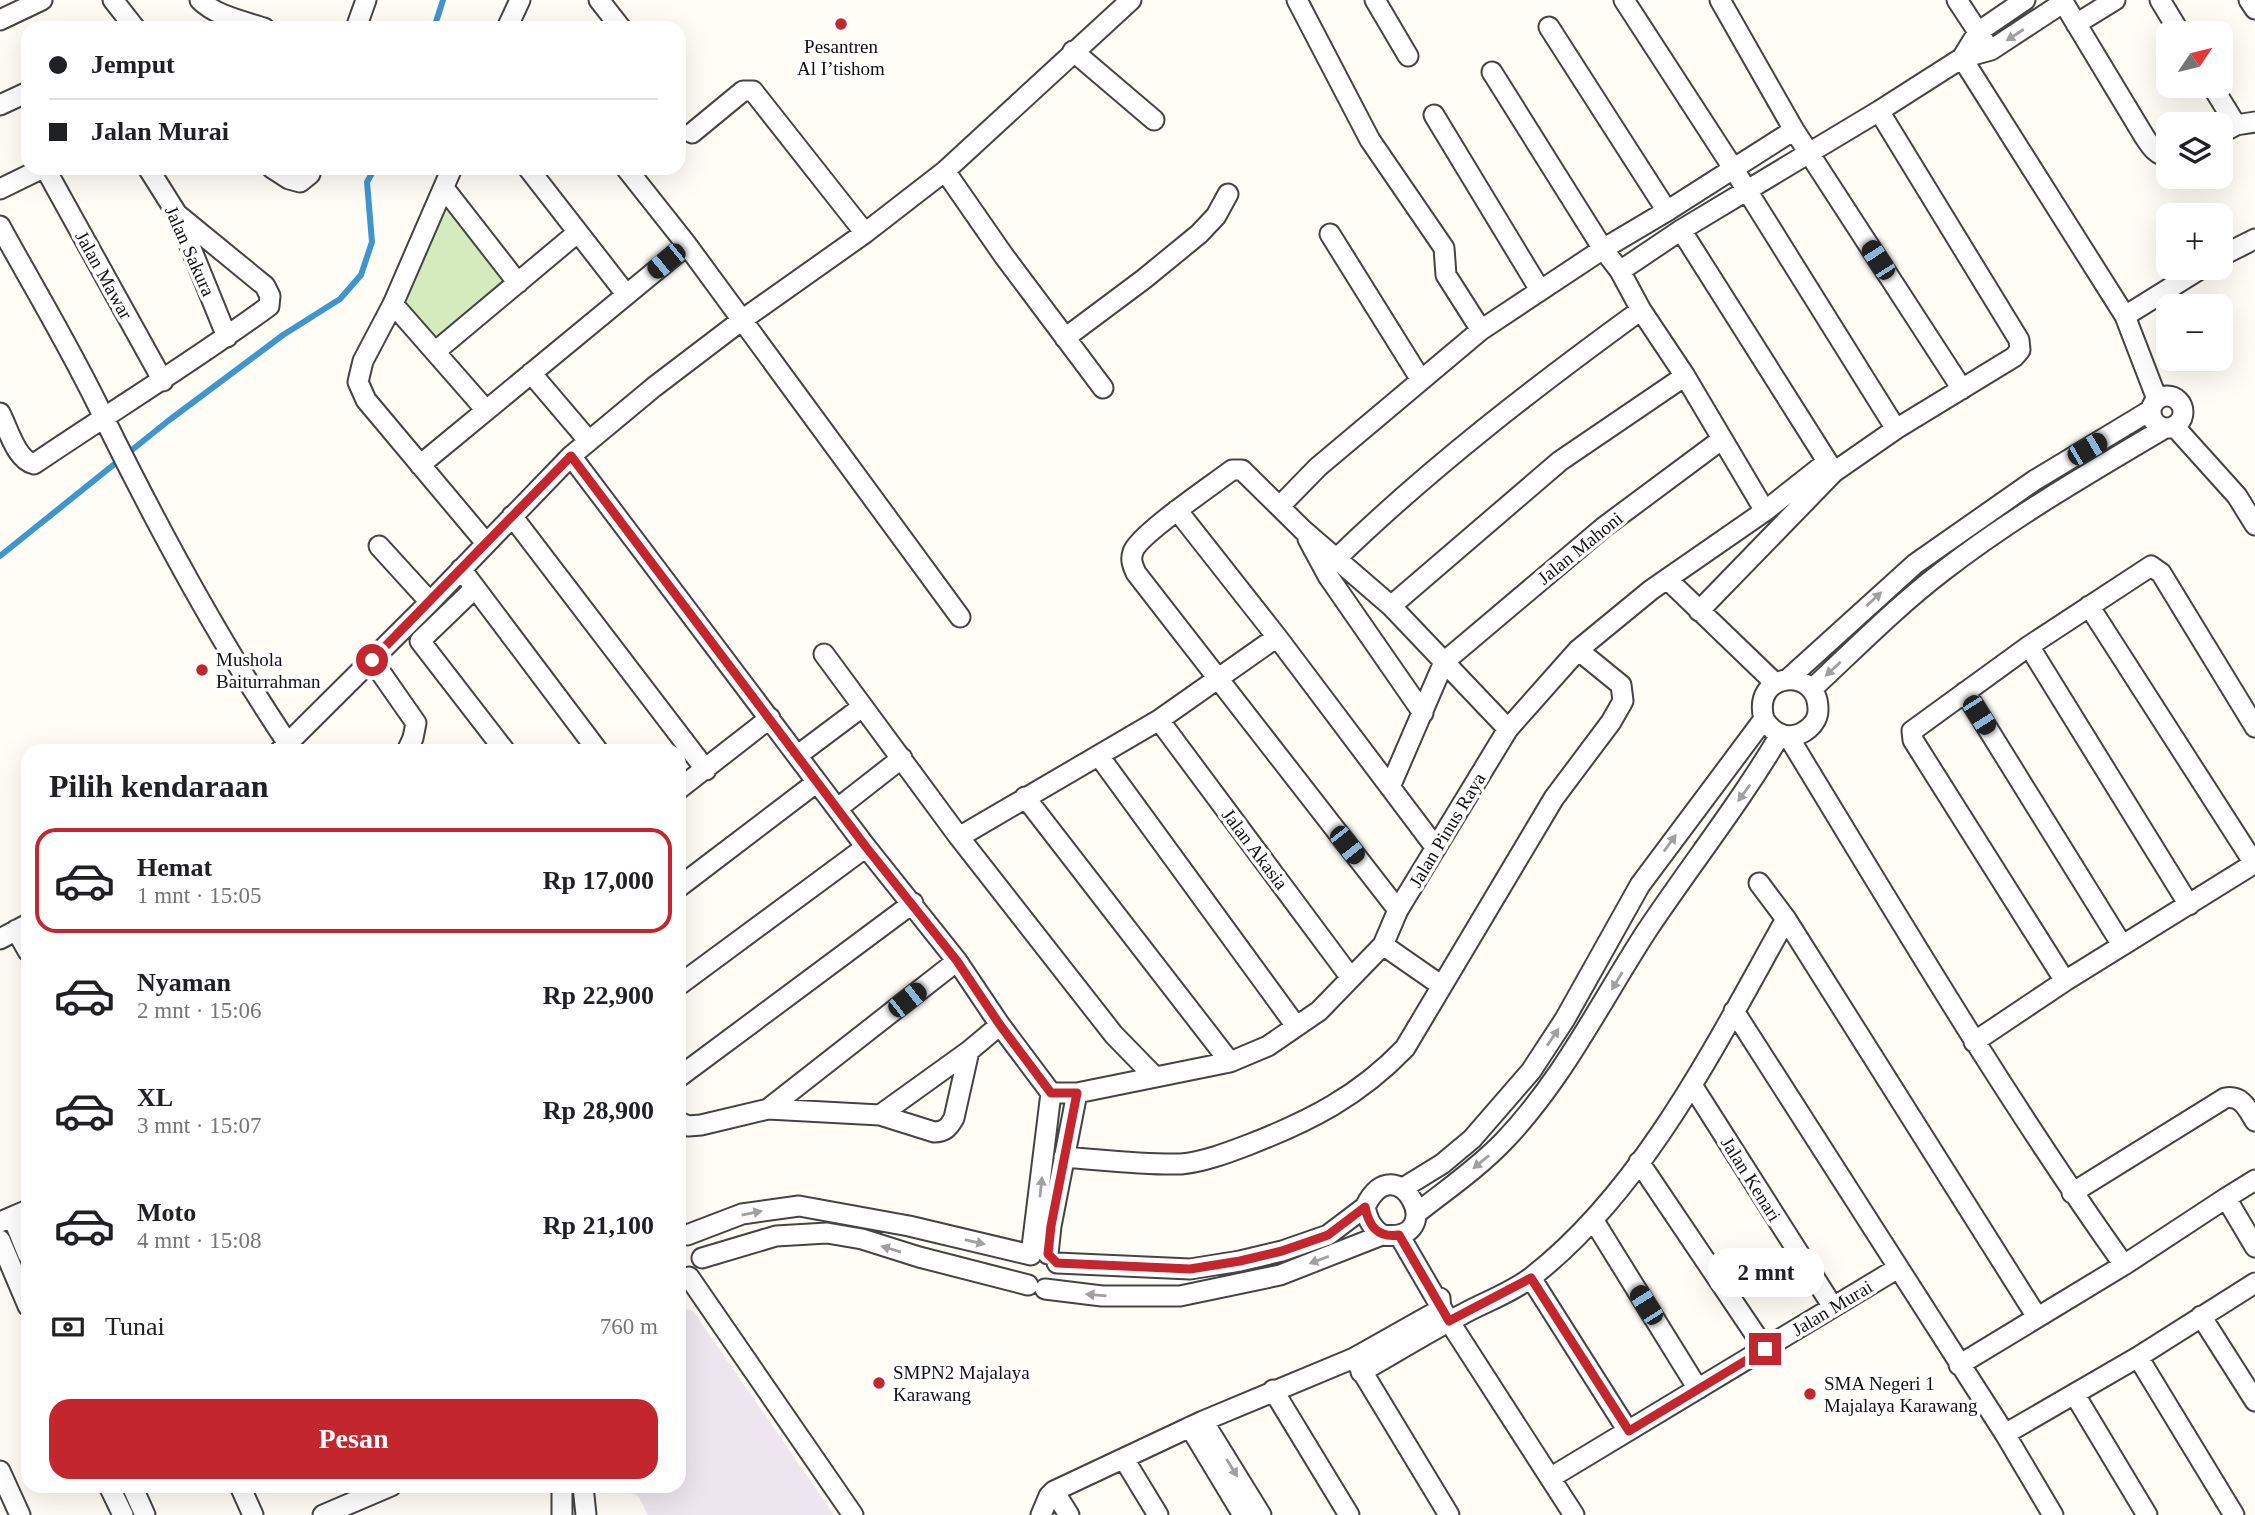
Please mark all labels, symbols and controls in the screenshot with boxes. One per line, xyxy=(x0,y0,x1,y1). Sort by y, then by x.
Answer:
marker: Pesantren Al I’tishom xyxy=(833,16,849,32)
north arrow xyxy=(2156,21,2233,98)
map controls xyxy=(2156,21,2233,371)
one-way arrow xyxy=(2005,28,2025,41)
place label: Pesantren Al I’tishom xyxy=(797,36,885,79)
text: Jemput xyxy=(91,50,175,79)
button: layers xyxy=(2156,112,2233,189)
text: Jalan Murai xyxy=(91,117,229,146)
street label: Jalan Sakura xyxy=(161,203,219,300)
button: + xyxy=(2156,203,2233,280)
street label: Jalan Mawar xyxy=(71,227,137,323)
car xyxy=(1858,237,1899,283)
car xyxy=(644,240,689,282)
button: − xyxy=(2156,294,2233,371)
car xyxy=(2064,429,2111,469)
street label: Jalan Mahoni xyxy=(1533,507,1627,589)
one-way arrow xyxy=(1865,592,1882,608)
route start xyxy=(356,644,388,676)
place label: Mushola Baiturrahman xyxy=(216,649,321,692)
one-way arrow xyxy=(1825,660,1842,676)
marker: Mushola Baiturrahman xyxy=(194,662,210,678)
car xyxy=(1959,692,2000,738)
text: Pilih kendaraan xyxy=(49,768,269,804)
street label: Jalan Pinus Raya xyxy=(1405,768,1490,891)
one-way arrow xyxy=(1737,783,1751,802)
street label: Jalan Akasia xyxy=(1218,805,1292,894)
car xyxy=(1326,822,1369,868)
one-way arrow xyxy=(1663,834,1677,852)
icon: car xyxy=(53,849,116,912)
text: Hemat xyxy=(137,853,212,882)
text: Rp 17,000 xyxy=(543,866,654,895)
text: 1 mnt · 15:05 xyxy=(137,883,262,908)
icon: car xyxy=(53,964,116,1027)
text: Nyaman xyxy=(137,968,231,997)
one-way arrow xyxy=(1610,971,1623,990)
car xyxy=(884,979,931,1021)
text: Rp 22,900 xyxy=(543,981,654,1010)
text: 2 mnt · 15:06 xyxy=(137,998,262,1023)
one-way arrow xyxy=(1546,1028,1559,1047)
icon: car xyxy=(53,1079,116,1142)
text: XL xyxy=(137,1083,173,1112)
text: Rp 28,900 xyxy=(543,1096,654,1125)
text: 3 mnt · 15:07 xyxy=(137,1113,262,1138)
street label: Jalan Kenari xyxy=(1717,1133,1785,1225)
one-way arrow xyxy=(1472,1154,1489,1169)
one-way arrow xyxy=(1035,1176,1046,1198)
icon: car xyxy=(53,1194,116,1257)
text: Moto xyxy=(137,1198,196,1227)
one-way arrow xyxy=(741,1207,763,1218)
text: Rp 21,100 xyxy=(543,1211,654,1240)
text: 4 mnt · 15:08 xyxy=(137,1228,262,1253)
one-way arrow xyxy=(964,1236,986,1247)
one-way arrow xyxy=(881,1243,902,1253)
callout: 2 mnt xyxy=(1707,1248,1823,1296)
one-way arrow xyxy=(1308,1255,1329,1266)
text: 2 mnt xyxy=(1738,1260,1794,1285)
street label: Jalan Murai xyxy=(1788,1276,1876,1340)
car xyxy=(1626,1282,1667,1328)
one-way arrow xyxy=(1085,1289,1107,1300)
icon: cash xyxy=(49,1308,87,1346)
text: Tunai xyxy=(105,1312,165,1341)
text: 760 m xyxy=(600,1314,658,1339)
route end xyxy=(1749,1333,1781,1365)
place label: SMPN2 Majalaya Karawang xyxy=(893,1362,1030,1405)
place label: SMA Negeri 1 Majalaya Karawang xyxy=(1824,1373,1978,1416)
marker: SMPN2 Majalaya Karawang xyxy=(871,1375,887,1391)
marker: SMA Negeri 1 Majalaya Karawang xyxy=(1802,1386,1818,1402)
button: Pesan xyxy=(49,1399,658,1479)
one-way arrow xyxy=(1226,1458,1239,1477)

